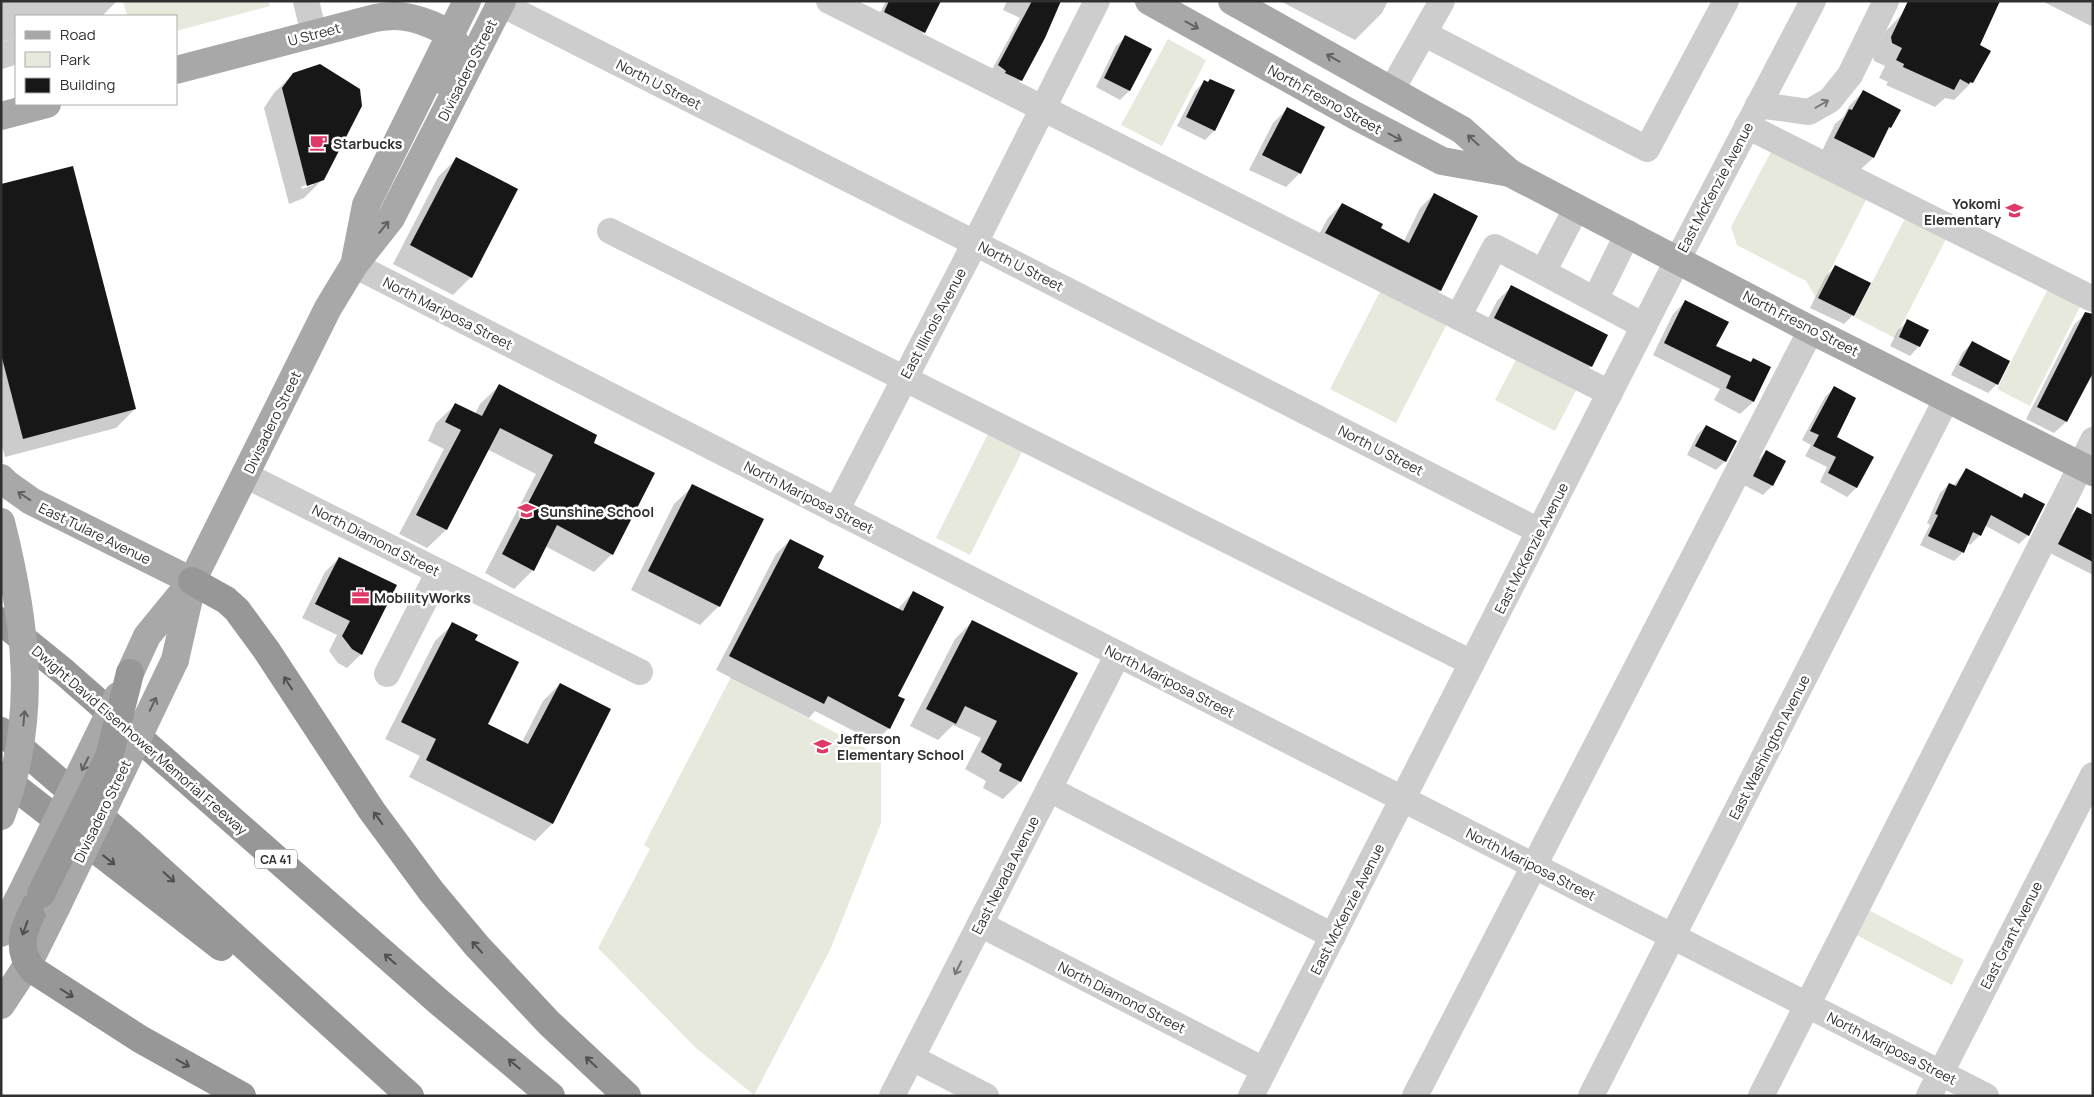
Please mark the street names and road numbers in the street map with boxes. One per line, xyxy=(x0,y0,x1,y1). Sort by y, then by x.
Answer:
street label: Divisadero Street xyxy=(433,16,501,124)
street label: U Street xyxy=(286,18,343,50)
street label: North U Street xyxy=(613,54,705,114)
street label: North Fresno Street xyxy=(1265,60,1386,138)
street label: East McKenzie Avenue xyxy=(1673,119,1757,255)
street label: North U Street xyxy=(975,236,1067,296)
street label: East Illinois Avenue xyxy=(896,264,970,382)
street label: North Mariposa Street xyxy=(380,272,516,354)
street label: North Fresno Street xyxy=(1740,286,1863,361)
street label: Divisadero Street xyxy=(239,367,305,476)
street label: North U Street xyxy=(1335,420,1427,480)
street label: North Mariposa Street xyxy=(741,456,877,538)
street label: East McKenzie Avenue xyxy=(1490,479,1572,617)
street label: East Tulare Avenue xyxy=(36,498,154,568)
street label: North Diamond Street xyxy=(309,500,443,581)
street label: North Mariposa Street xyxy=(1102,640,1238,722)
street label: Dwight David Eisenhower Memorial Freeway xyxy=(28,641,252,839)
street label: East Washington Avenue xyxy=(1724,671,1814,823)
street label: Divisadero Street xyxy=(69,756,135,865)
street label: East Nevada Avenue xyxy=(967,813,1043,937)
street label: North Mariposa Street xyxy=(1463,823,1599,905)
street label: East McKenzie Avenue xyxy=(1306,840,1388,978)
road number: CA 41 xyxy=(255,850,297,869)
street label: East Grant Avenue xyxy=(1976,878,2046,992)
street label: North Diamond Street xyxy=(1055,957,1189,1038)
street label: North Mariposa Street xyxy=(1824,1007,1960,1089)

